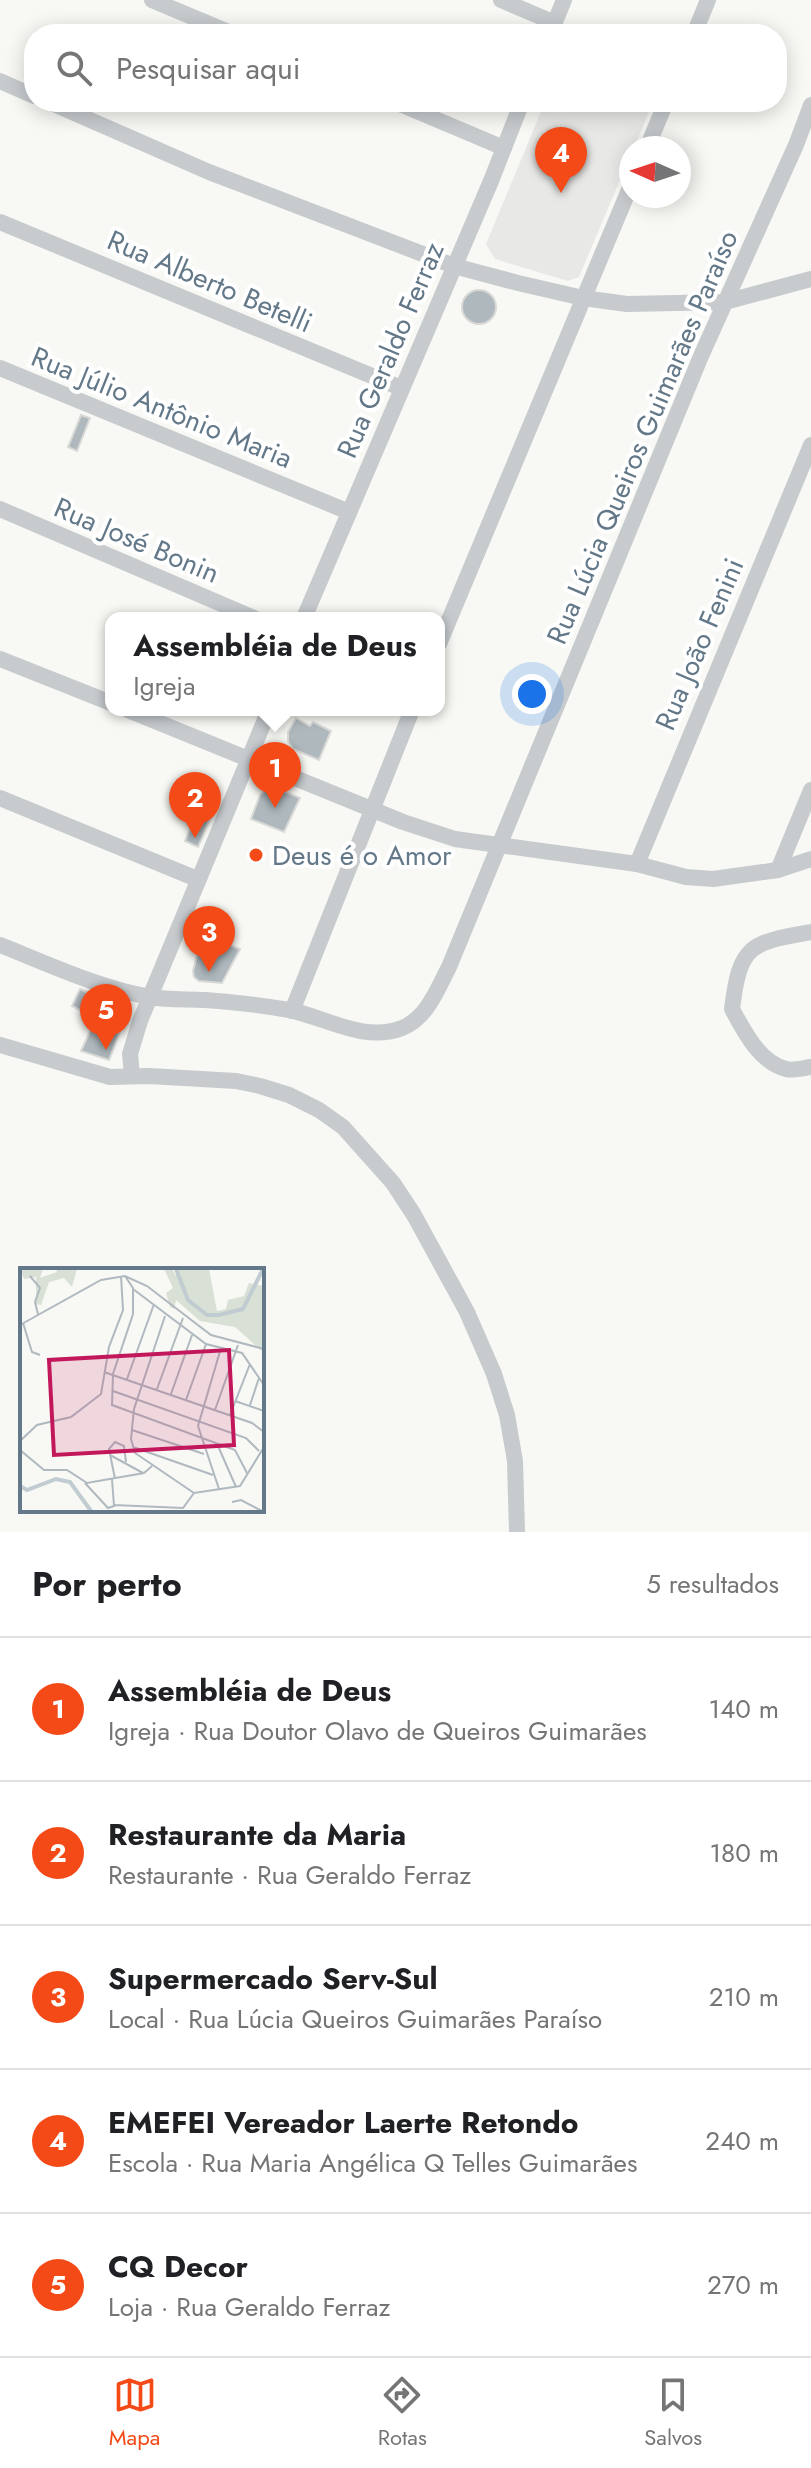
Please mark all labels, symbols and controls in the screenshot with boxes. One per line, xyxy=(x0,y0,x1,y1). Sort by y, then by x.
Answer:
search box xyxy=(24,24,787,112)
icon: search xyxy=(52,46,96,90)
text: Pesquisar aqui xyxy=(116,47,301,90)
pin: 4 xyxy=(535,127,587,193)
north arrow xyxy=(619,136,691,208)
street label: Rua Alberto Betelli xyxy=(101,220,319,343)
street label: Rua Lúcia Queiros Guimarães Paraíso xyxy=(536,224,748,650)
street label: Rua Geraldo Ferraz xyxy=(327,236,454,464)
street label: Rua Júlio Antônio Maria xyxy=(25,336,299,479)
street label: Rua José Bonin xyxy=(48,487,226,594)
street label: Rua João Fenini xyxy=(645,552,754,736)
popup xyxy=(105,612,445,716)
text: Assembléia de Deus xyxy=(133,624,417,667)
text: Igreja xyxy=(133,667,195,705)
your location xyxy=(512,674,552,714)
pin: 1 xyxy=(249,742,301,808)
pin: 2 xyxy=(169,772,221,838)
place label: Deus é o Amor xyxy=(272,835,452,876)
marker: Deus é o Amor xyxy=(247,846,265,864)
pin: 3 xyxy=(183,906,235,972)
pin: 5 xyxy=(80,984,132,1050)
inset map xyxy=(20,1268,264,1512)
text: Por perto xyxy=(32,1560,182,1609)
text: 5 resultados xyxy=(646,1565,779,1603)
text: Assembléia de Deus xyxy=(108,1669,391,1712)
text: 1 xyxy=(51,1690,65,1728)
text: 140 m xyxy=(708,1690,779,1728)
text: Igreja · Rua Doutor Olavo de Queiros Guimarães xyxy=(108,1712,647,1750)
text: Restaurante da Maria xyxy=(108,1813,406,1856)
text: 2 xyxy=(49,1834,67,1872)
text: 180 m xyxy=(709,1834,779,1872)
text: Restaurante · Rua Geraldo Ferraz xyxy=(108,1856,471,1894)
text: Supermercado Serv-Sul xyxy=(108,1957,438,2000)
text: 3 xyxy=(50,1978,66,2016)
text: 210 m xyxy=(709,1978,779,2016)
text: Local · Rua Lúcia Queiros Guimarães Paraíso xyxy=(108,2000,602,2038)
text: EMEFEI Vereador Laerte Retondo xyxy=(108,2101,578,2144)
text: 4 xyxy=(49,2122,67,2160)
text: 240 m xyxy=(705,2122,779,2160)
text: Escola · Rua Maria Angélica Q Telles Guimarães xyxy=(108,2144,637,2182)
text: CQ Decor xyxy=(108,2245,248,2288)
text: 5 xyxy=(50,2266,66,2304)
text: 270 m xyxy=(707,2266,779,2304)
text: Loja · Rua Geraldo Ferraz xyxy=(108,2288,391,2326)
tab: Mapa xyxy=(109,2373,160,2453)
tab: Rotas xyxy=(378,2373,427,2453)
tab: Salvos xyxy=(644,2373,702,2453)

